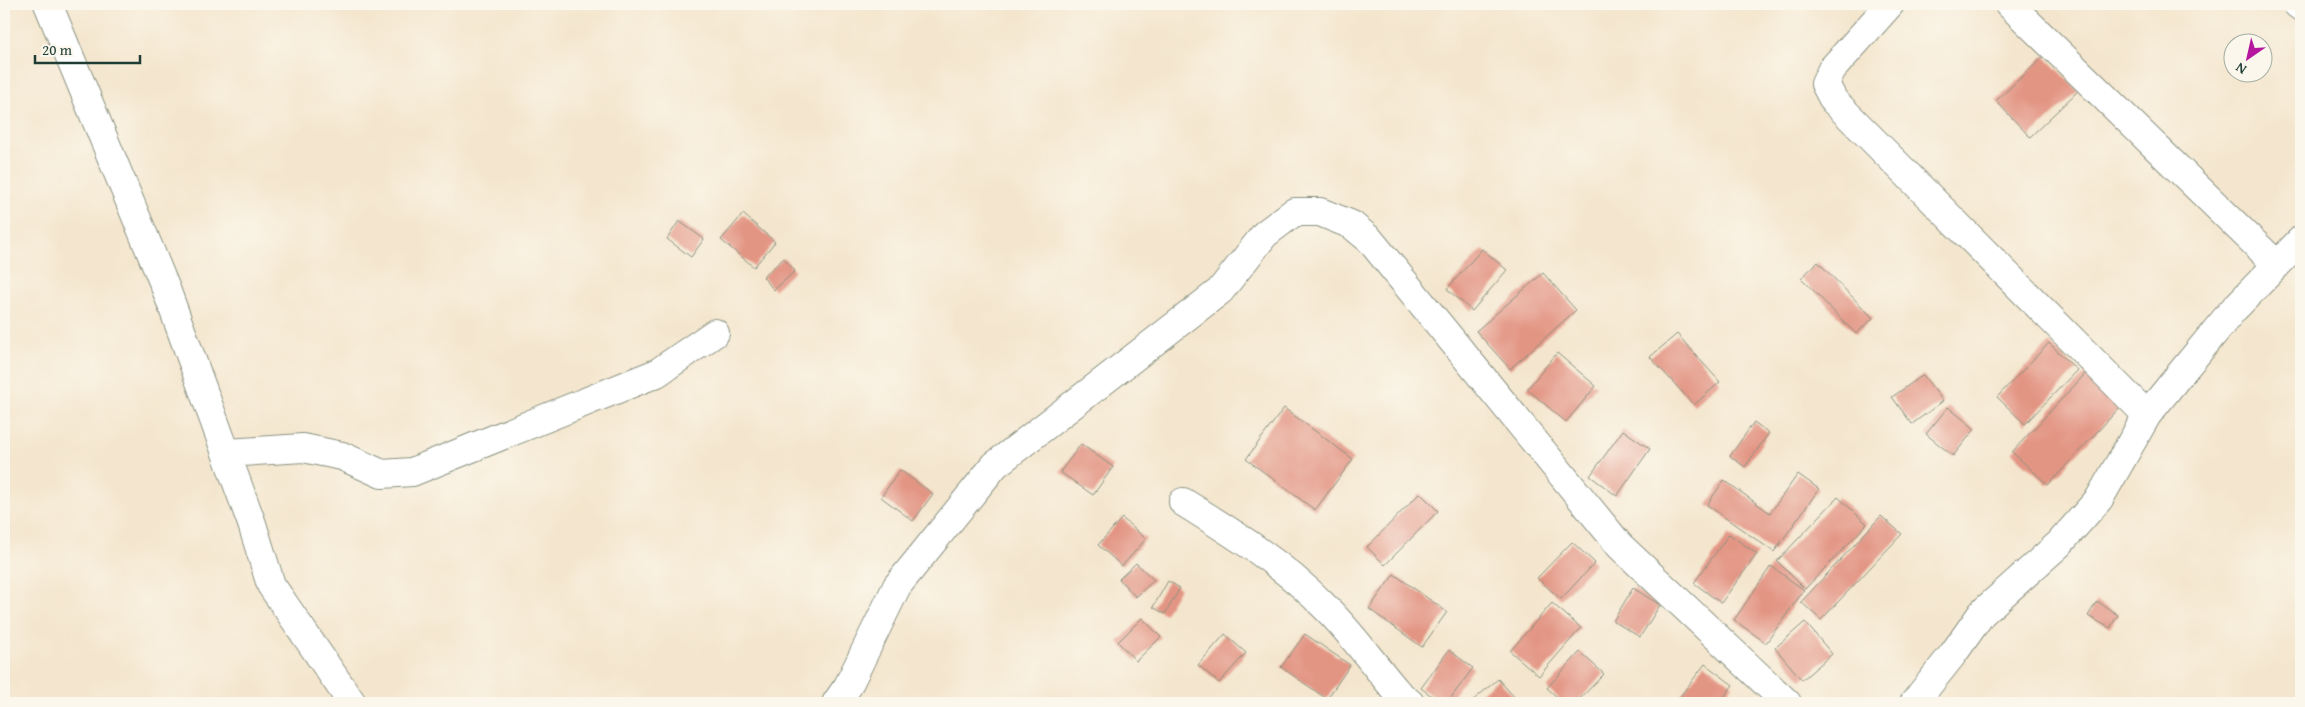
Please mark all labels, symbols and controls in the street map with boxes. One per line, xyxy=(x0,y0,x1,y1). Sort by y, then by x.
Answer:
scale bar xyxy=(35,32,140,64)
north arrow xyxy=(2222,32,2272,82)
text: 20 m xyxy=(42,39,73,60)
text: N xyxy=(2231,58,2250,80)

